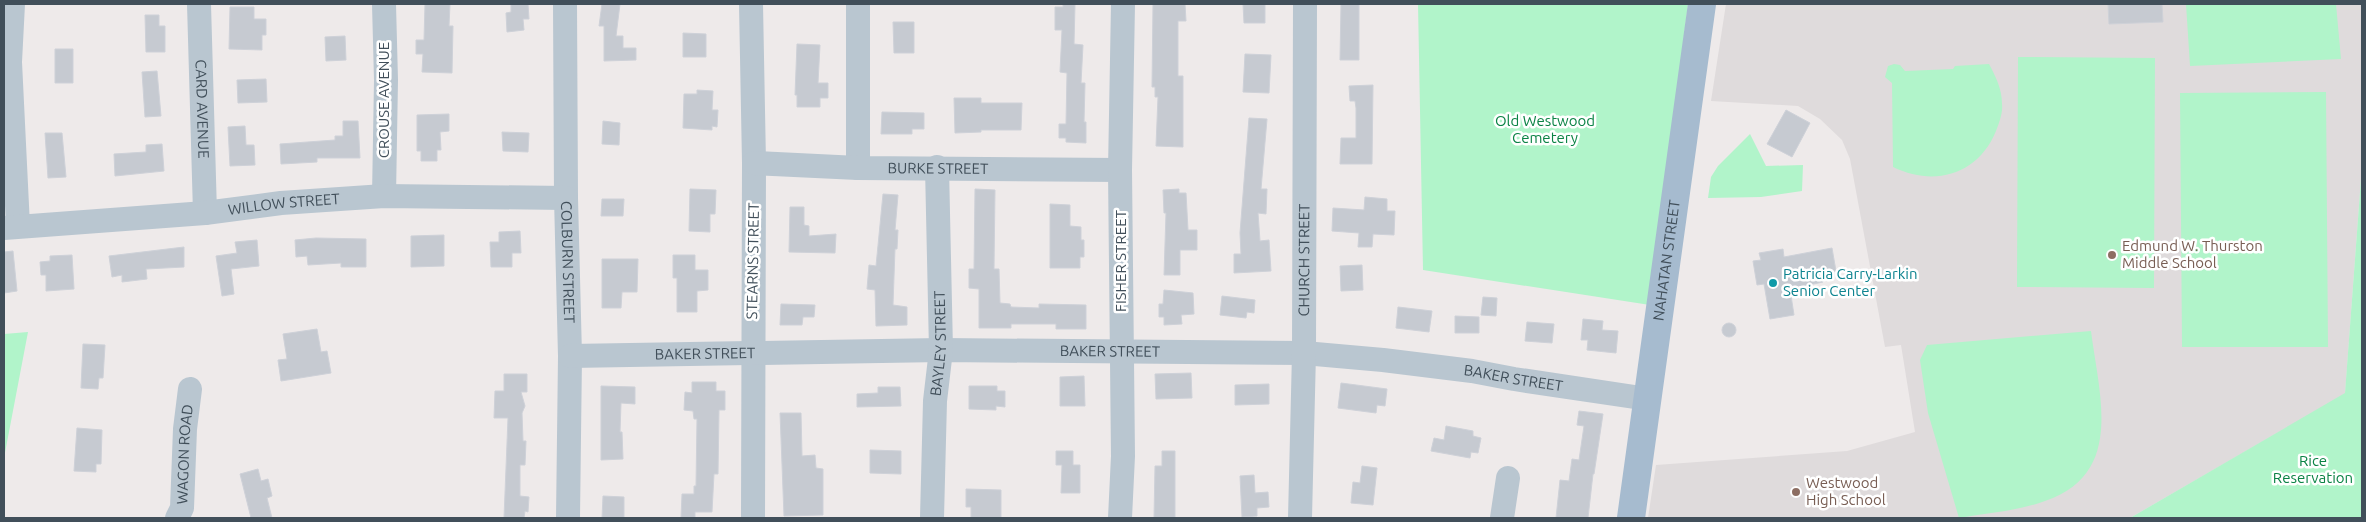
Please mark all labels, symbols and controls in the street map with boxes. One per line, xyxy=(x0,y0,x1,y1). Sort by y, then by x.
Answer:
street label: CROUSE AVENUE xyxy=(375,42,392,158)
street label: CARD AVENUE xyxy=(193,59,212,159)
park label: Old Westwood Cemetery xyxy=(1495,112,1595,146)
street label: BURKE STREET xyxy=(887,159,989,177)
street label: WILLOW STREET xyxy=(227,190,341,218)
street label: NAHATAN STREET xyxy=(1649,198,1683,322)
street label: COLBURN STREET xyxy=(558,201,578,324)
street label: STEARNS STREET xyxy=(743,202,762,319)
street label: CHURCH STREET xyxy=(1295,203,1312,317)
street label: FISHER STREET xyxy=(1112,209,1129,312)
place label: Edmund W. Thurston Middle School xyxy=(2122,237,2263,271)
marker: Edmund W. Thurston Middle School xyxy=(2106,249,2118,261)
place label: Patricia Carry-Larkin Senior Center xyxy=(1783,265,1918,299)
marker: Patricia Carry-Larkin Senior Center xyxy=(1767,277,1779,289)
street label: BAYLEY STREET xyxy=(927,290,949,397)
street label: BAKER STREET xyxy=(1060,342,1161,360)
street label: BAKER STREET xyxy=(655,344,756,363)
street label: BAKER STREET xyxy=(1463,361,1565,394)
street label: WAGON ROAD xyxy=(173,403,196,505)
park label: Rice Reservation xyxy=(2273,452,2353,486)
place label: Westwood High School xyxy=(1806,474,1886,508)
marker: Westwood High School xyxy=(1790,486,1802,498)

